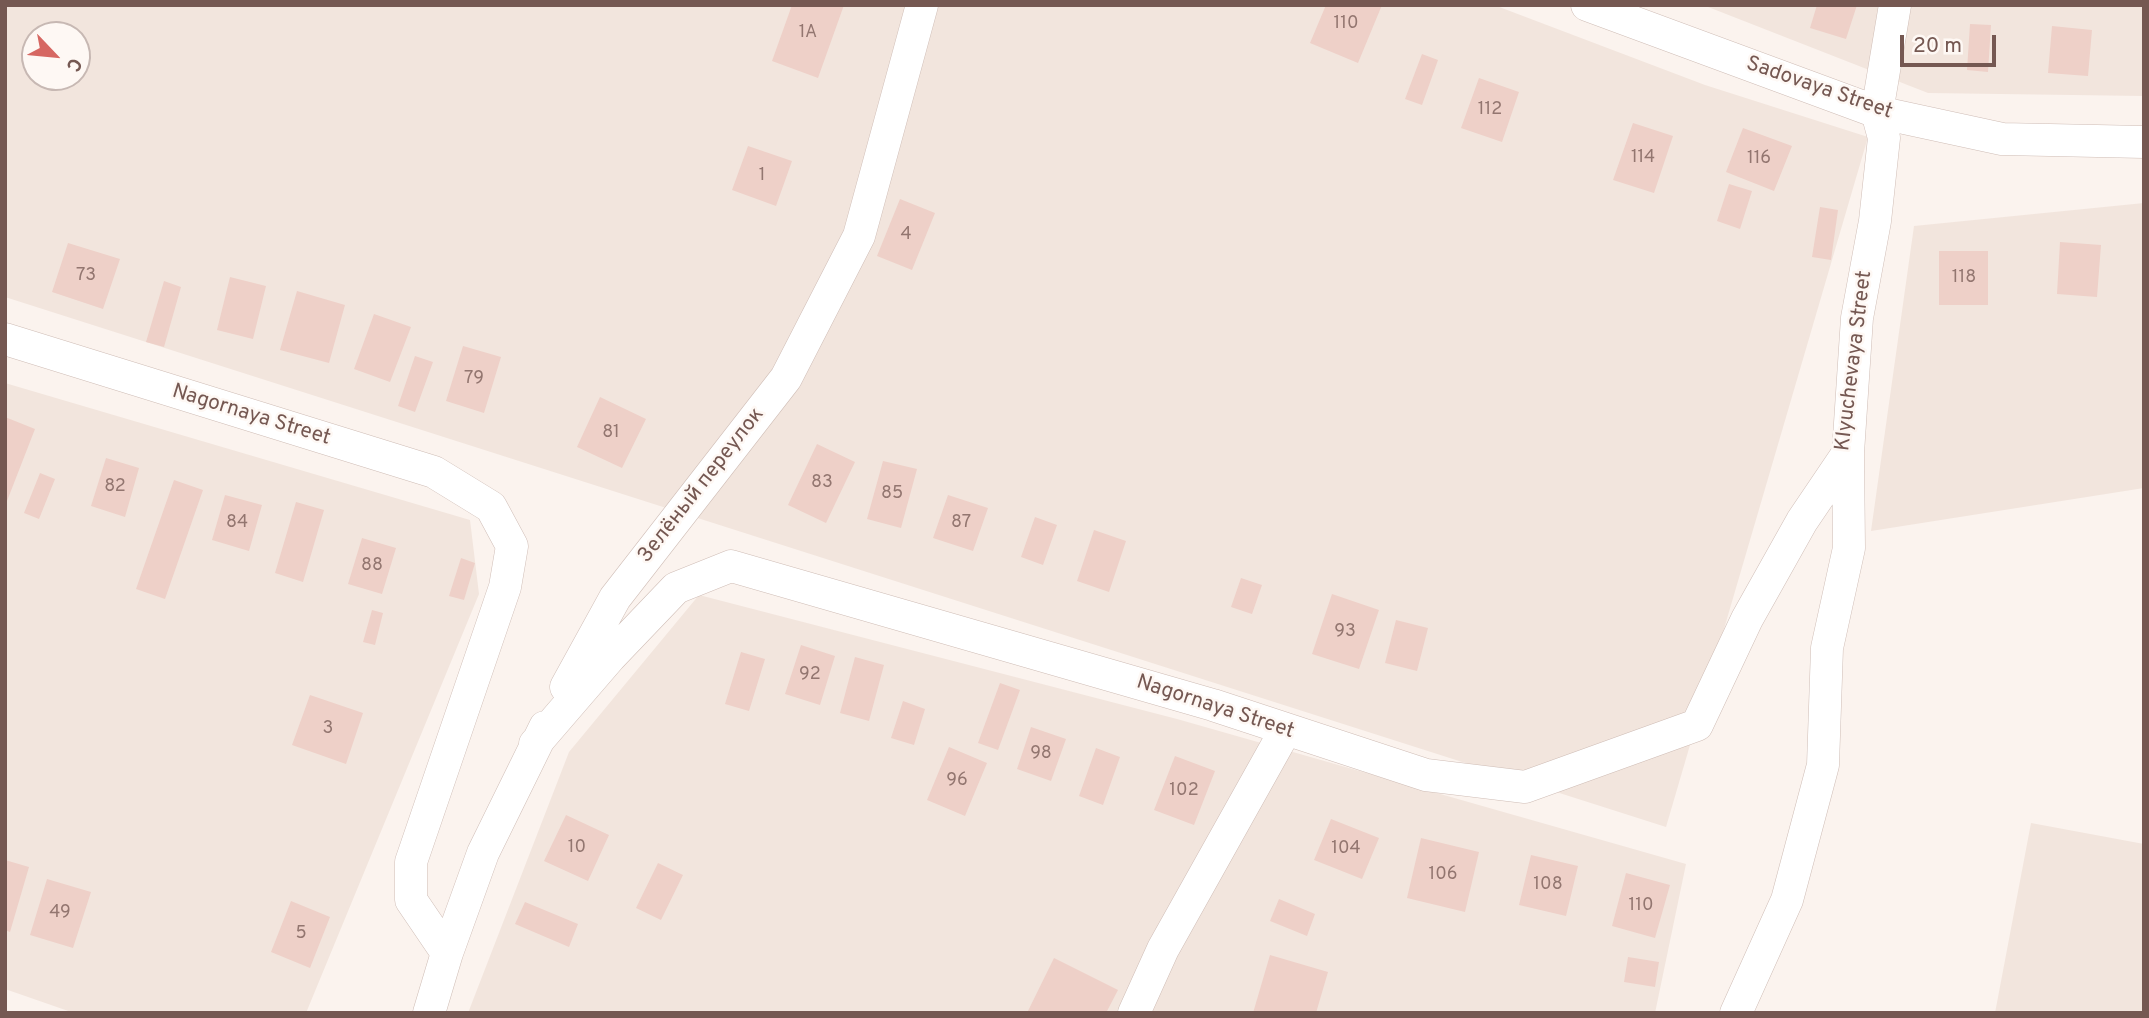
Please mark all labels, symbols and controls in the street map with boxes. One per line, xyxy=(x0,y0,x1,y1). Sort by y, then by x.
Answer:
house number: 110 xyxy=(1334,13,1358,35)
north arrow xyxy=(21,21,91,91)
scale bar xyxy=(1904,21,2000,65)
house number: 1А xyxy=(799,22,817,44)
text: 20 m xyxy=(1913,33,1962,60)
street label: Sadovaya Street xyxy=(1742,52,1896,126)
text: С xyxy=(60,54,87,75)
house number: 112 xyxy=(1478,99,1502,121)
house number: 114 xyxy=(1631,147,1655,169)
house number: 116 xyxy=(1747,148,1771,170)
house number: 1 xyxy=(759,165,765,187)
house number: 4 xyxy=(900,224,912,246)
house number: 73 xyxy=(76,265,96,287)
house number: 118 xyxy=(1952,267,1976,289)
street label: Klyuchevaya Street xyxy=(1831,269,1879,453)
house number: 79 xyxy=(464,368,484,390)
street label: Nagornaya Street xyxy=(169,380,333,452)
street label: Зелёный переулок xyxy=(633,403,771,569)
house number: 81 xyxy=(602,422,620,444)
house number: 83 xyxy=(811,472,833,494)
house number: 82 xyxy=(104,476,126,498)
house number: 85 xyxy=(881,483,903,505)
house number: 84 xyxy=(226,512,248,534)
house number: 87 xyxy=(951,512,971,534)
house number: 88 xyxy=(361,555,383,577)
house number: 93 xyxy=(1334,621,1356,643)
house number: 92 xyxy=(799,664,821,686)
street label: Nagornaya Street xyxy=(1133,671,1297,745)
house number: 3 xyxy=(323,718,333,740)
house number: 98 xyxy=(1030,743,1052,765)
house number: 96 xyxy=(946,770,968,792)
house number: 102 xyxy=(1169,780,1199,802)
house number: 10 xyxy=(568,837,586,859)
house number: 104 xyxy=(1331,838,1361,860)
house number: 106 xyxy=(1428,864,1458,886)
house number: 108 xyxy=(1533,874,1563,896)
house number: 110 xyxy=(1629,895,1653,917)
house number: 49 xyxy=(49,902,71,924)
house number: 5 xyxy=(295,923,307,945)

